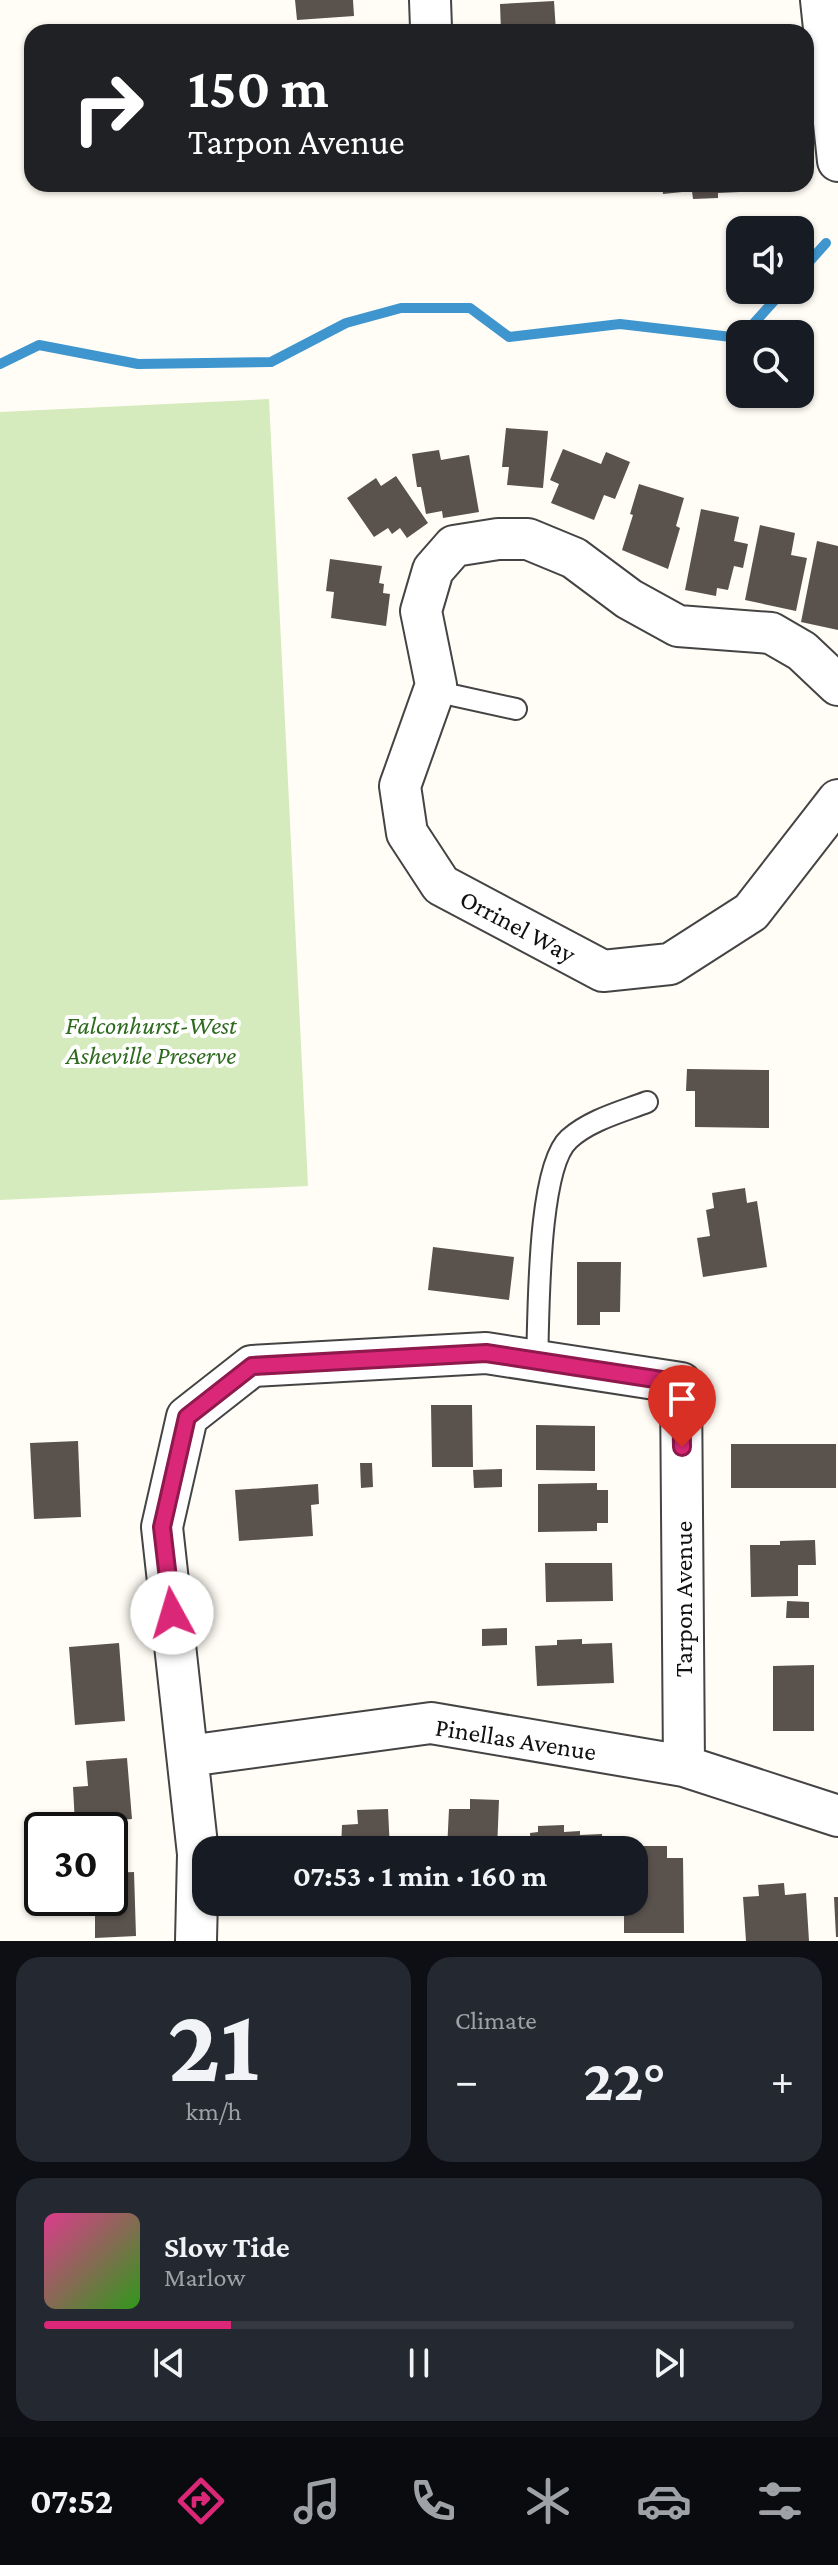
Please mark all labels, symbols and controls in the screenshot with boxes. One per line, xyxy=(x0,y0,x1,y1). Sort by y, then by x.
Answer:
icon: right xyxy=(56,56,160,160)
text: 150 m xyxy=(188,57,329,119)
text: Tarpon Avenue xyxy=(188,122,405,162)
map controls xyxy=(726,216,814,408)
button: sound xyxy=(726,216,814,304)
button: search xyxy=(726,320,814,408)
street label: Orrinel Way xyxy=(455,884,581,969)
park label: Falconhurst-West Asheville Preserve xyxy=(64,1011,237,1070)
pin xyxy=(648,1365,716,1447)
icon: arrive xyxy=(660,1377,704,1421)
street label: Tarpon Avenue xyxy=(669,1521,698,1677)
position arrow xyxy=(130,1571,214,1655)
street label: Pinellas Avenue xyxy=(433,1712,598,1767)
speed limit sign: 30 xyxy=(24,1812,128,1916)
text: 07:53 · 1 min · 160 m xyxy=(293,1859,547,1892)
text: 21 xyxy=(168,1987,259,2102)
text: Climate xyxy=(455,2006,537,2035)
text: 22° xyxy=(583,2046,666,2113)
text: − xyxy=(455,2056,478,2104)
text: + xyxy=(771,2056,794,2104)
text: km/h xyxy=(185,2097,242,2126)
text: Slow Tide xyxy=(164,2230,290,2263)
text: Marlow xyxy=(164,2263,245,2292)
icon: previous xyxy=(147,2341,191,2385)
icon: pause xyxy=(397,2341,441,2385)
icon: next xyxy=(647,2341,691,2385)
icon: directions xyxy=(173,2473,229,2529)
icon: music xyxy=(289,2473,345,2529)
icon: phone xyxy=(405,2473,461,2529)
icon: climate xyxy=(520,2473,576,2529)
icon: car xyxy=(636,2473,692,2529)
icon: filters xyxy=(752,2473,808,2529)
text: 07:52 xyxy=(30,2481,113,2521)

